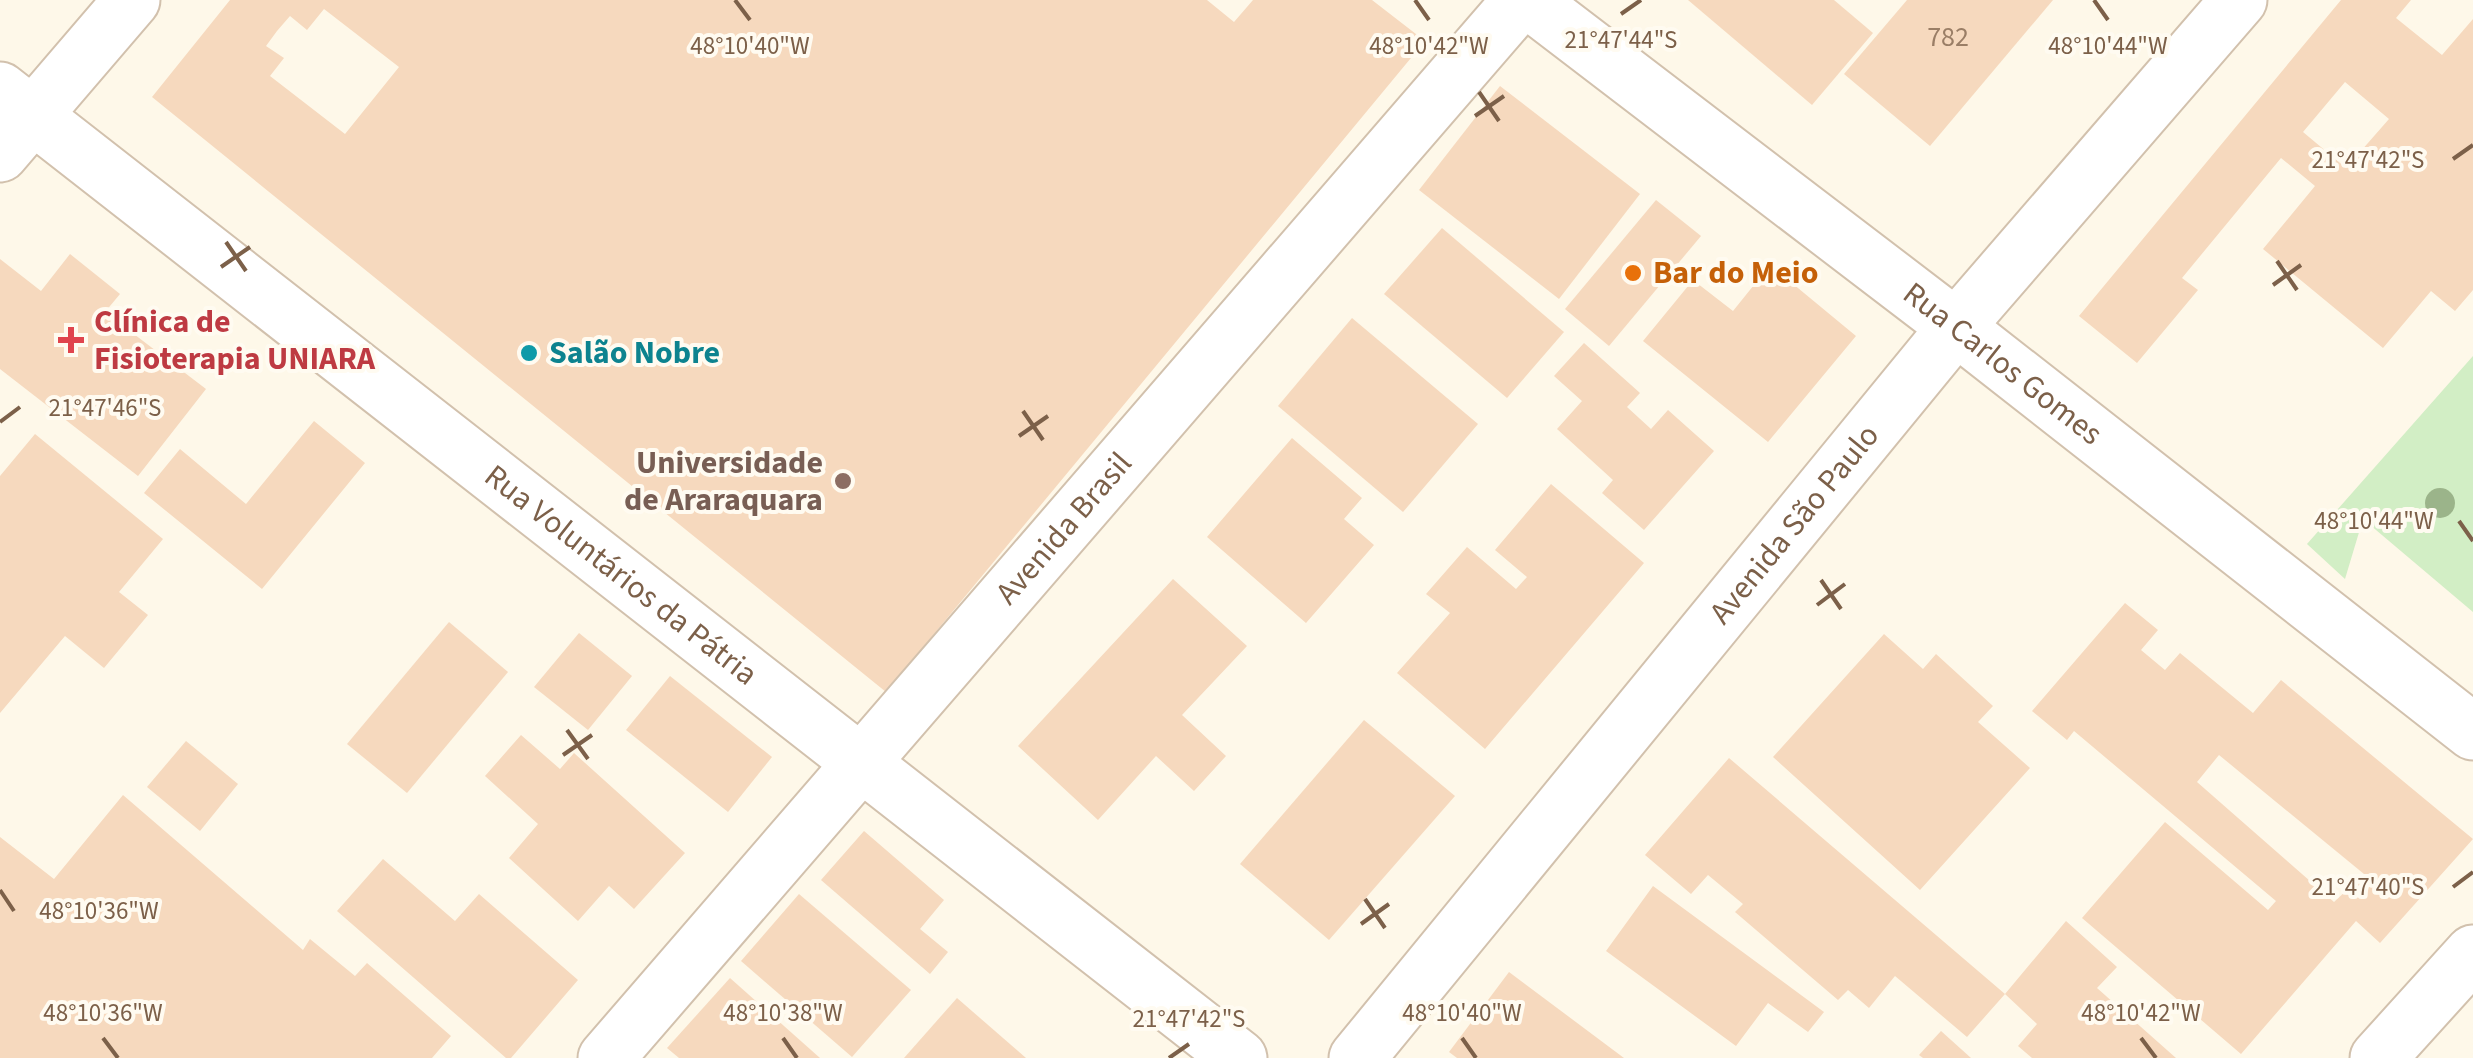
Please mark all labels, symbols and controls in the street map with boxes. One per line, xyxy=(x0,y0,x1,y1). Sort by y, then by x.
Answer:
house number: 782 xyxy=(1927,17,1969,57)
text: 21°47'44"S xyxy=(1565,22,1677,58)
text: 48°10'40"W xyxy=(690,28,810,64)
text: 48°10'42"W xyxy=(1369,28,1489,64)
text: 48°10'44"W xyxy=(2048,28,2168,64)
text: 21°47'42"S xyxy=(2312,142,2424,178)
place label: Bar do Meio xyxy=(1653,250,1818,296)
marker: Bar do Meio xyxy=(1622,262,1644,284)
street label: Rua Carlos Gomes xyxy=(1893,271,2112,456)
place label: Clínica de Fisioterapia UNIARA xyxy=(94,299,376,382)
marker: Clínica de Fisioterapia UNIARA xyxy=(58,327,84,353)
place label: Salão Nobre xyxy=(549,330,720,376)
marker: Salão Nobre xyxy=(518,342,540,364)
text: 21°47'46"S xyxy=(49,390,161,426)
street label: Avenida São Paulo xyxy=(1698,414,1890,634)
place label: Universidade de Araraquara xyxy=(624,440,823,523)
street label: Avenida Brasil xyxy=(985,442,1143,615)
street label: Rua Voluntários da Pátria xyxy=(475,454,767,697)
marker: Universidade de Araraquara xyxy=(832,470,854,492)
text: 48°10'44"W xyxy=(2314,503,2434,539)
text: 21°47'40"S xyxy=(2312,869,2424,905)
text: 48°10'36"W xyxy=(39,893,159,929)
text: 48°10'36"W xyxy=(43,995,163,1031)
text: 48°10'38"W xyxy=(723,995,843,1031)
text: 48°10'40"W xyxy=(1402,995,1522,1031)
text: 48°10'42"W xyxy=(2081,995,2201,1031)
text: 21°47'42"S xyxy=(1133,1001,1245,1037)

